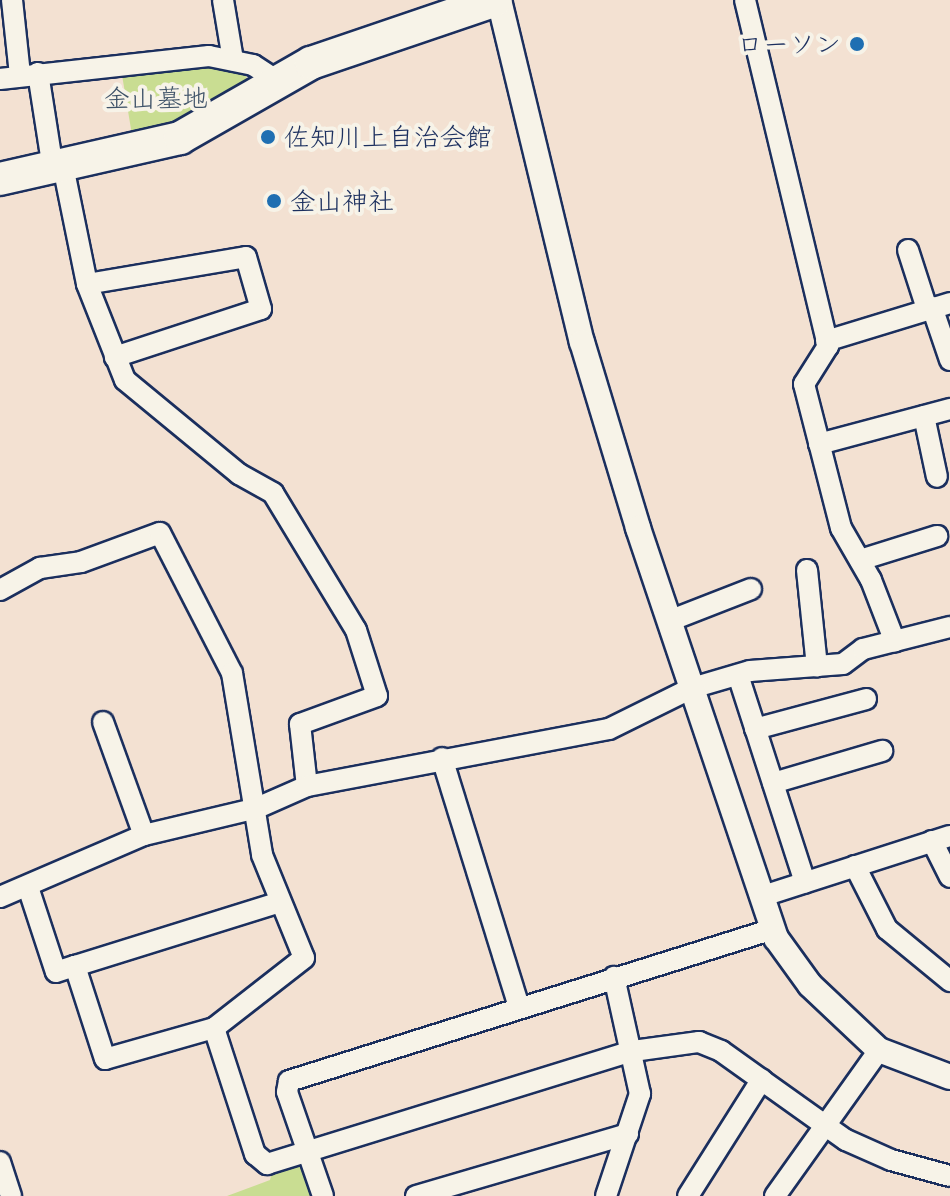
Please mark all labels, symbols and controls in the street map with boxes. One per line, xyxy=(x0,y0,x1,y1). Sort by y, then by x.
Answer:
place label: ローソン xyxy=(737,28,841,60)
marker: ローソン xyxy=(848,35,866,53)
park label: 金山墓地 xyxy=(104,82,208,114)
place label: 佐知川上自治会館 xyxy=(284,121,492,153)
marker: 佐知川上自治会館 xyxy=(259,128,277,146)
place label: 金山神社 xyxy=(290,185,394,217)
marker: 金山神社 xyxy=(265,192,283,210)

